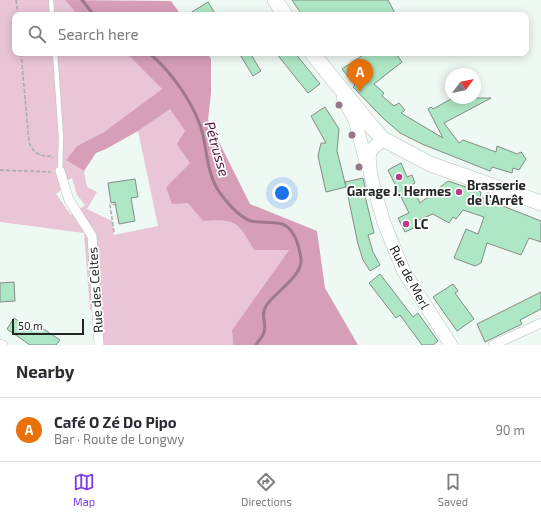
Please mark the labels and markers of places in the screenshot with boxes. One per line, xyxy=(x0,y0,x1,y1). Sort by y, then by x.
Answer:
pin: A xyxy=(347,59,373,92)
marker: Garage J. Hermes xyxy=(394,172,404,182)
place label: Brasserie de l'Arrêt xyxy=(467,177,526,208)
place label: Garage J. Hermes xyxy=(347,183,451,199)
marker: Brasserie de l'Arrêt xyxy=(454,187,464,197)
place label: LC xyxy=(414,216,429,232)
marker: LC xyxy=(401,219,411,229)

